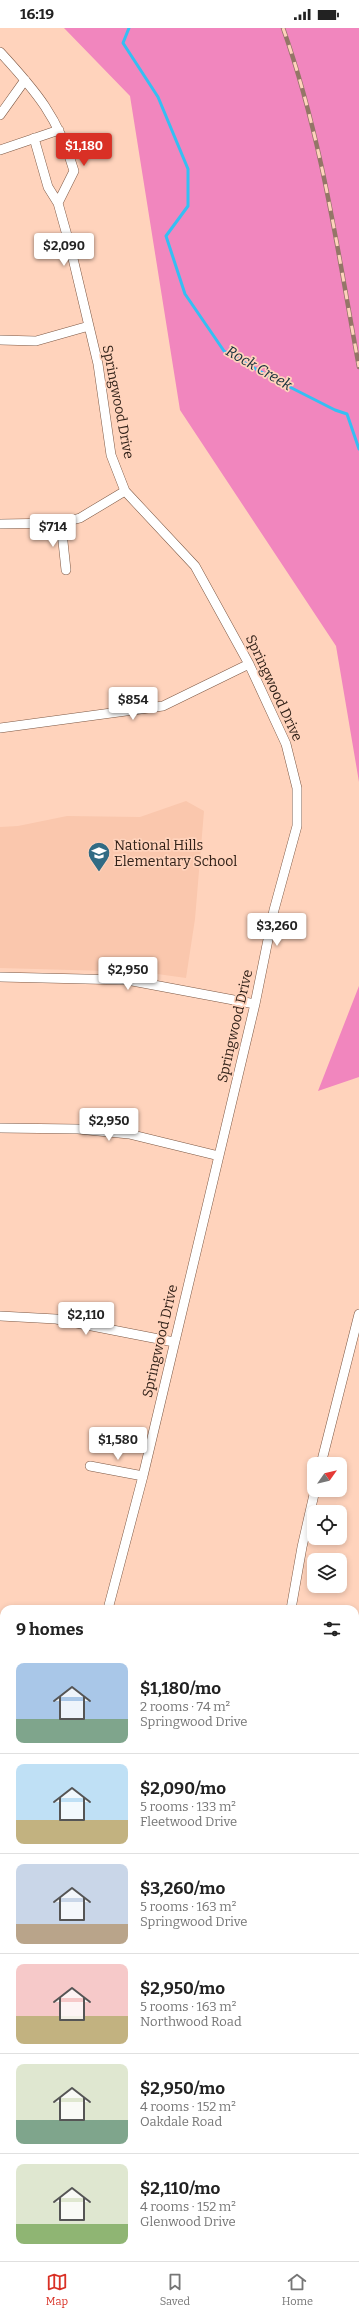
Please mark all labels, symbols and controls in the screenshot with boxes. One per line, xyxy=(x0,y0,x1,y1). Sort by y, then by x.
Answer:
text: 16:19 xyxy=(20,5,54,23)
pin: $1,180 xyxy=(51,133,117,167)
text: $1,180 xyxy=(65,138,103,153)
pin: $2,090 xyxy=(31,233,97,267)
text: $2,090 xyxy=(43,238,85,253)
water label: Rock Creek xyxy=(223,342,296,395)
street label: Springwood Drive xyxy=(99,344,137,460)
pin: $714 xyxy=(29,514,77,548)
text: $714 xyxy=(39,519,67,534)
street label: Springwood Drive xyxy=(242,632,306,744)
pin: $854 xyxy=(109,687,157,721)
text: $854 xyxy=(118,692,148,707)
place label: National Hills Elementary School xyxy=(114,837,237,870)
school or university icon: National Hills Elementary School xyxy=(86,840,112,873)
pin: $3,260 xyxy=(244,913,310,947)
text: $3,260 xyxy=(256,918,298,933)
pin: $2,950 xyxy=(95,957,161,991)
text: $2,950 xyxy=(107,962,149,977)
street label: Springwood Drive xyxy=(214,968,256,1084)
pin: $2,950 xyxy=(76,1108,142,1142)
text: $2,950 xyxy=(88,1113,130,1128)
street label: Springwood Drive xyxy=(139,1283,181,1399)
pin: $2,110 xyxy=(53,1302,119,1336)
text: $2,110 xyxy=(67,1307,105,1322)
pin: $1,580 xyxy=(85,1427,151,1461)
text: $1,580 xyxy=(98,1432,138,1447)
north arrow xyxy=(307,1457,347,1497)
map controls xyxy=(307,1457,347,1593)
button: locate xyxy=(307,1505,347,1545)
button: layers xyxy=(307,1553,347,1593)
icon: filters xyxy=(321,1618,343,1640)
text: 9 homes xyxy=(16,1619,84,1640)
text: $1,180/mo xyxy=(140,1678,221,1699)
icon: home xyxy=(48,1679,96,1727)
text: 2 rooms · 74 m² xyxy=(140,1699,230,1714)
text: Springwood Drive xyxy=(140,1714,247,1729)
text: $2,090/mo xyxy=(140,1778,226,1799)
icon: home xyxy=(48,1780,96,1828)
text: 5 rooms · 133 m² xyxy=(140,1799,236,1814)
text: Fleetwood Drive xyxy=(140,1814,237,1829)
text: $3,260/mo xyxy=(140,1878,225,1899)
icon: home xyxy=(48,1880,96,1928)
text: 5 rooms · 163 m² xyxy=(140,1899,236,1914)
text: Springwood Drive xyxy=(140,1914,247,1929)
text: $2,950/mo xyxy=(140,1978,225,1999)
icon: home xyxy=(48,1980,96,2028)
text: 5 rooms · 163 m² xyxy=(140,1999,236,2014)
text: Northwood Road xyxy=(140,2014,242,2029)
text: $2,950/mo xyxy=(140,2078,225,2099)
icon: home xyxy=(48,2080,96,2128)
text: 4 rooms · 152 m² xyxy=(140,2099,236,2114)
text: Oakdale Road xyxy=(140,2114,222,2129)
text: $2,110/mo xyxy=(140,2178,220,2199)
icon: home xyxy=(48,2180,96,2228)
text: 4 rooms · 152 m² xyxy=(140,2199,236,2214)
text: Glenwood Drive xyxy=(140,2214,236,2229)
tab: Map xyxy=(46,2271,68,2308)
tab: Saved xyxy=(160,2271,190,2308)
tab: Home xyxy=(282,2271,313,2308)

